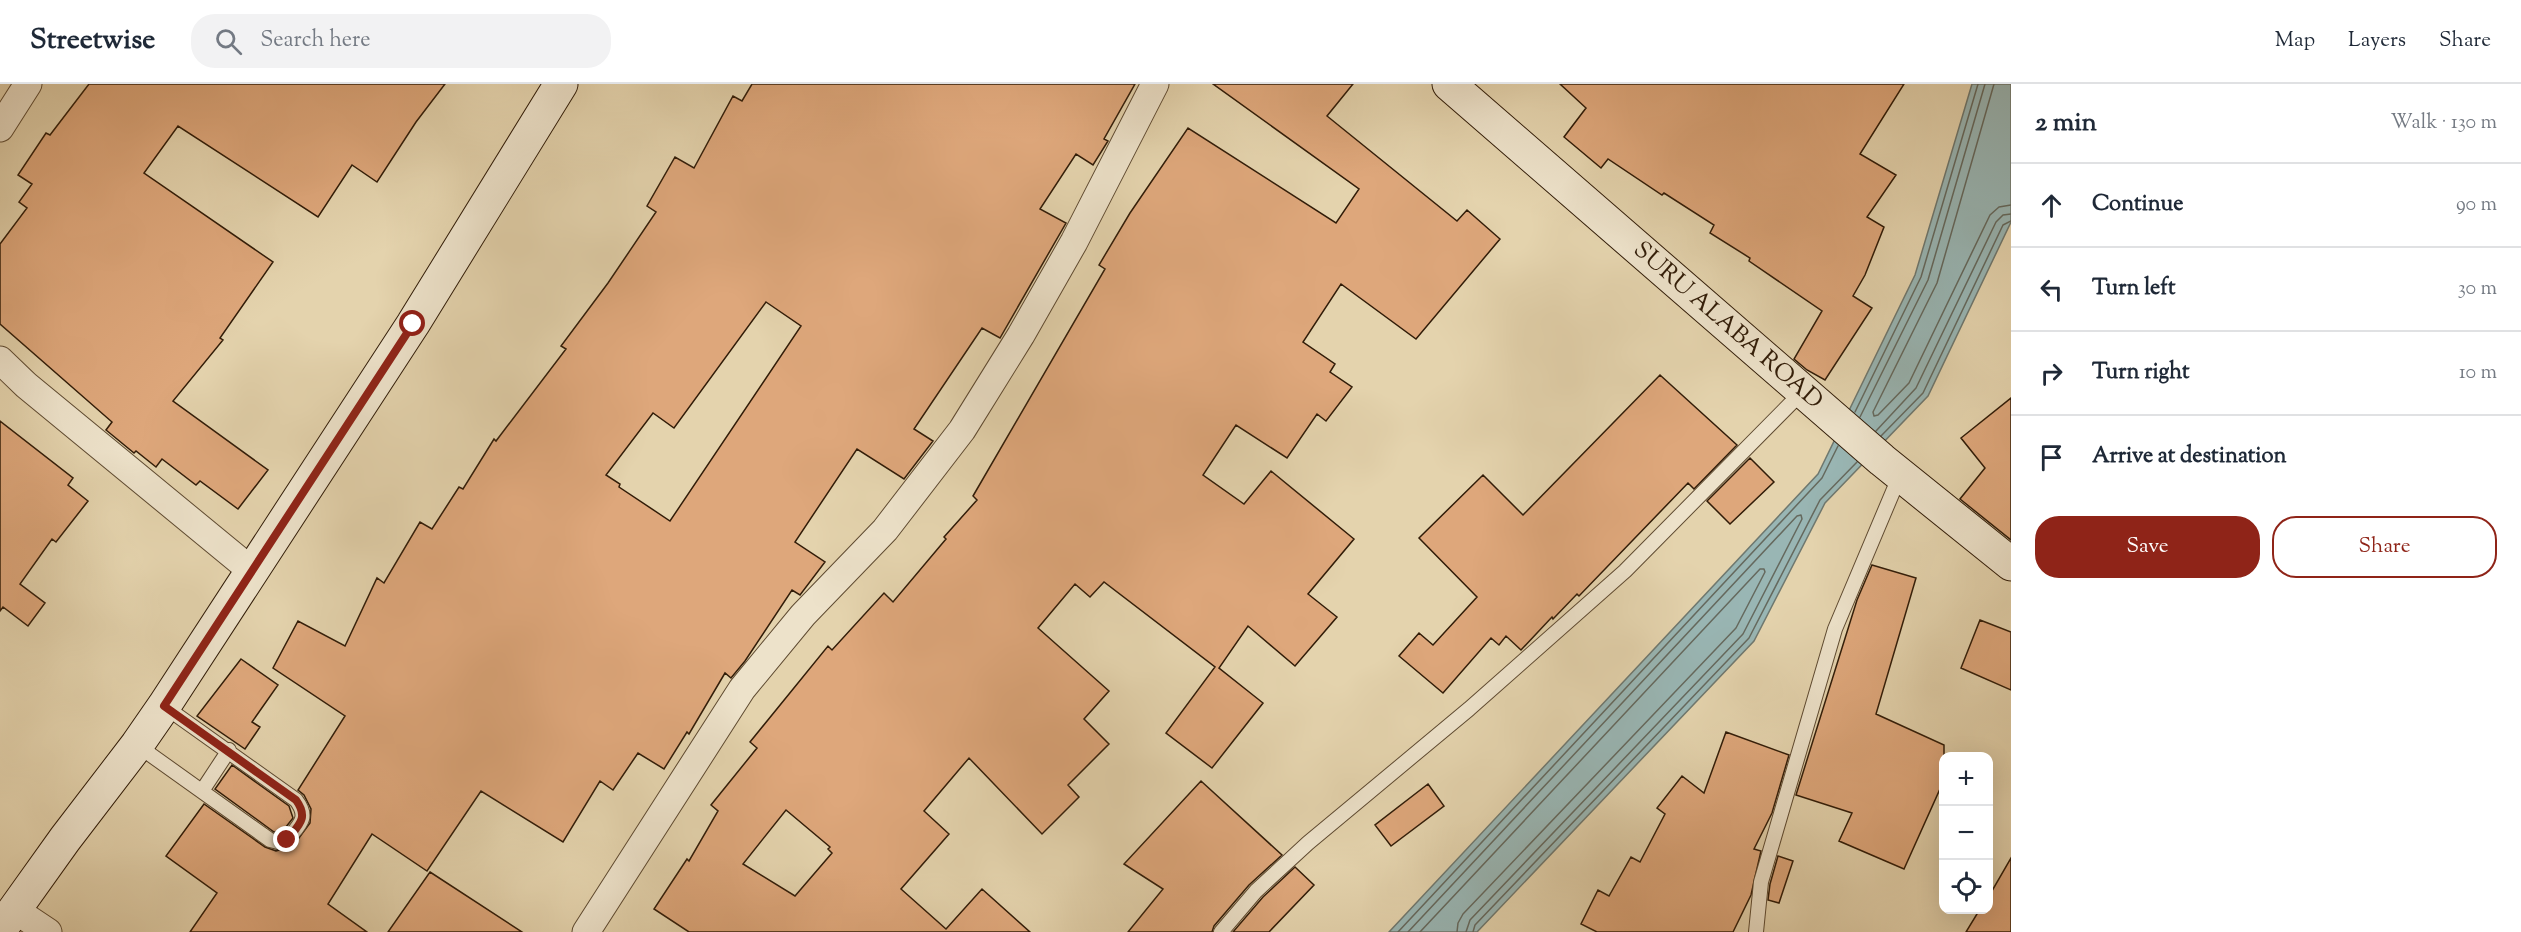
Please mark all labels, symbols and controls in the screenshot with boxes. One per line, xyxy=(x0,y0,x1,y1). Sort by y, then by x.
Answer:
search box xyxy=(191,14,611,68)
text: Streetwise xyxy=(30,21,155,61)
icon: search xyxy=(212,25,245,58)
text: Search here xyxy=(260,25,371,57)
text: Map xyxy=(2275,26,2315,56)
text: Layers xyxy=(2348,26,2406,56)
text: Share xyxy=(2439,26,2491,56)
text: 2 min xyxy=(2035,105,2097,142)
text: Walk · 130 m xyxy=(2390,109,2497,138)
icon: ahead xyxy=(2035,189,2068,222)
text: Continue xyxy=(2092,189,2183,221)
text: 90 m xyxy=(2456,191,2497,220)
street label: SURU ALABA ROAD xyxy=(1625,234,1830,418)
icon: left xyxy=(2035,273,2068,306)
text: Turn left xyxy=(2092,273,2175,305)
text: 30 m xyxy=(2458,275,2497,304)
route start xyxy=(399,310,425,336)
icon: right xyxy=(2035,357,2068,390)
text: Turn right xyxy=(2092,357,2189,389)
text: 10 m xyxy=(2459,359,2497,388)
icon: arrive xyxy=(2035,441,2068,474)
text: Arrive at destination xyxy=(2092,441,2287,473)
button: Save xyxy=(2035,516,2260,578)
button: Share xyxy=(2272,516,2497,578)
map controls xyxy=(1939,752,1993,914)
button: + xyxy=(1939,752,1993,806)
button: − xyxy=(1939,806,1993,860)
route end xyxy=(273,826,299,852)
button: locate xyxy=(1939,860,1993,914)

